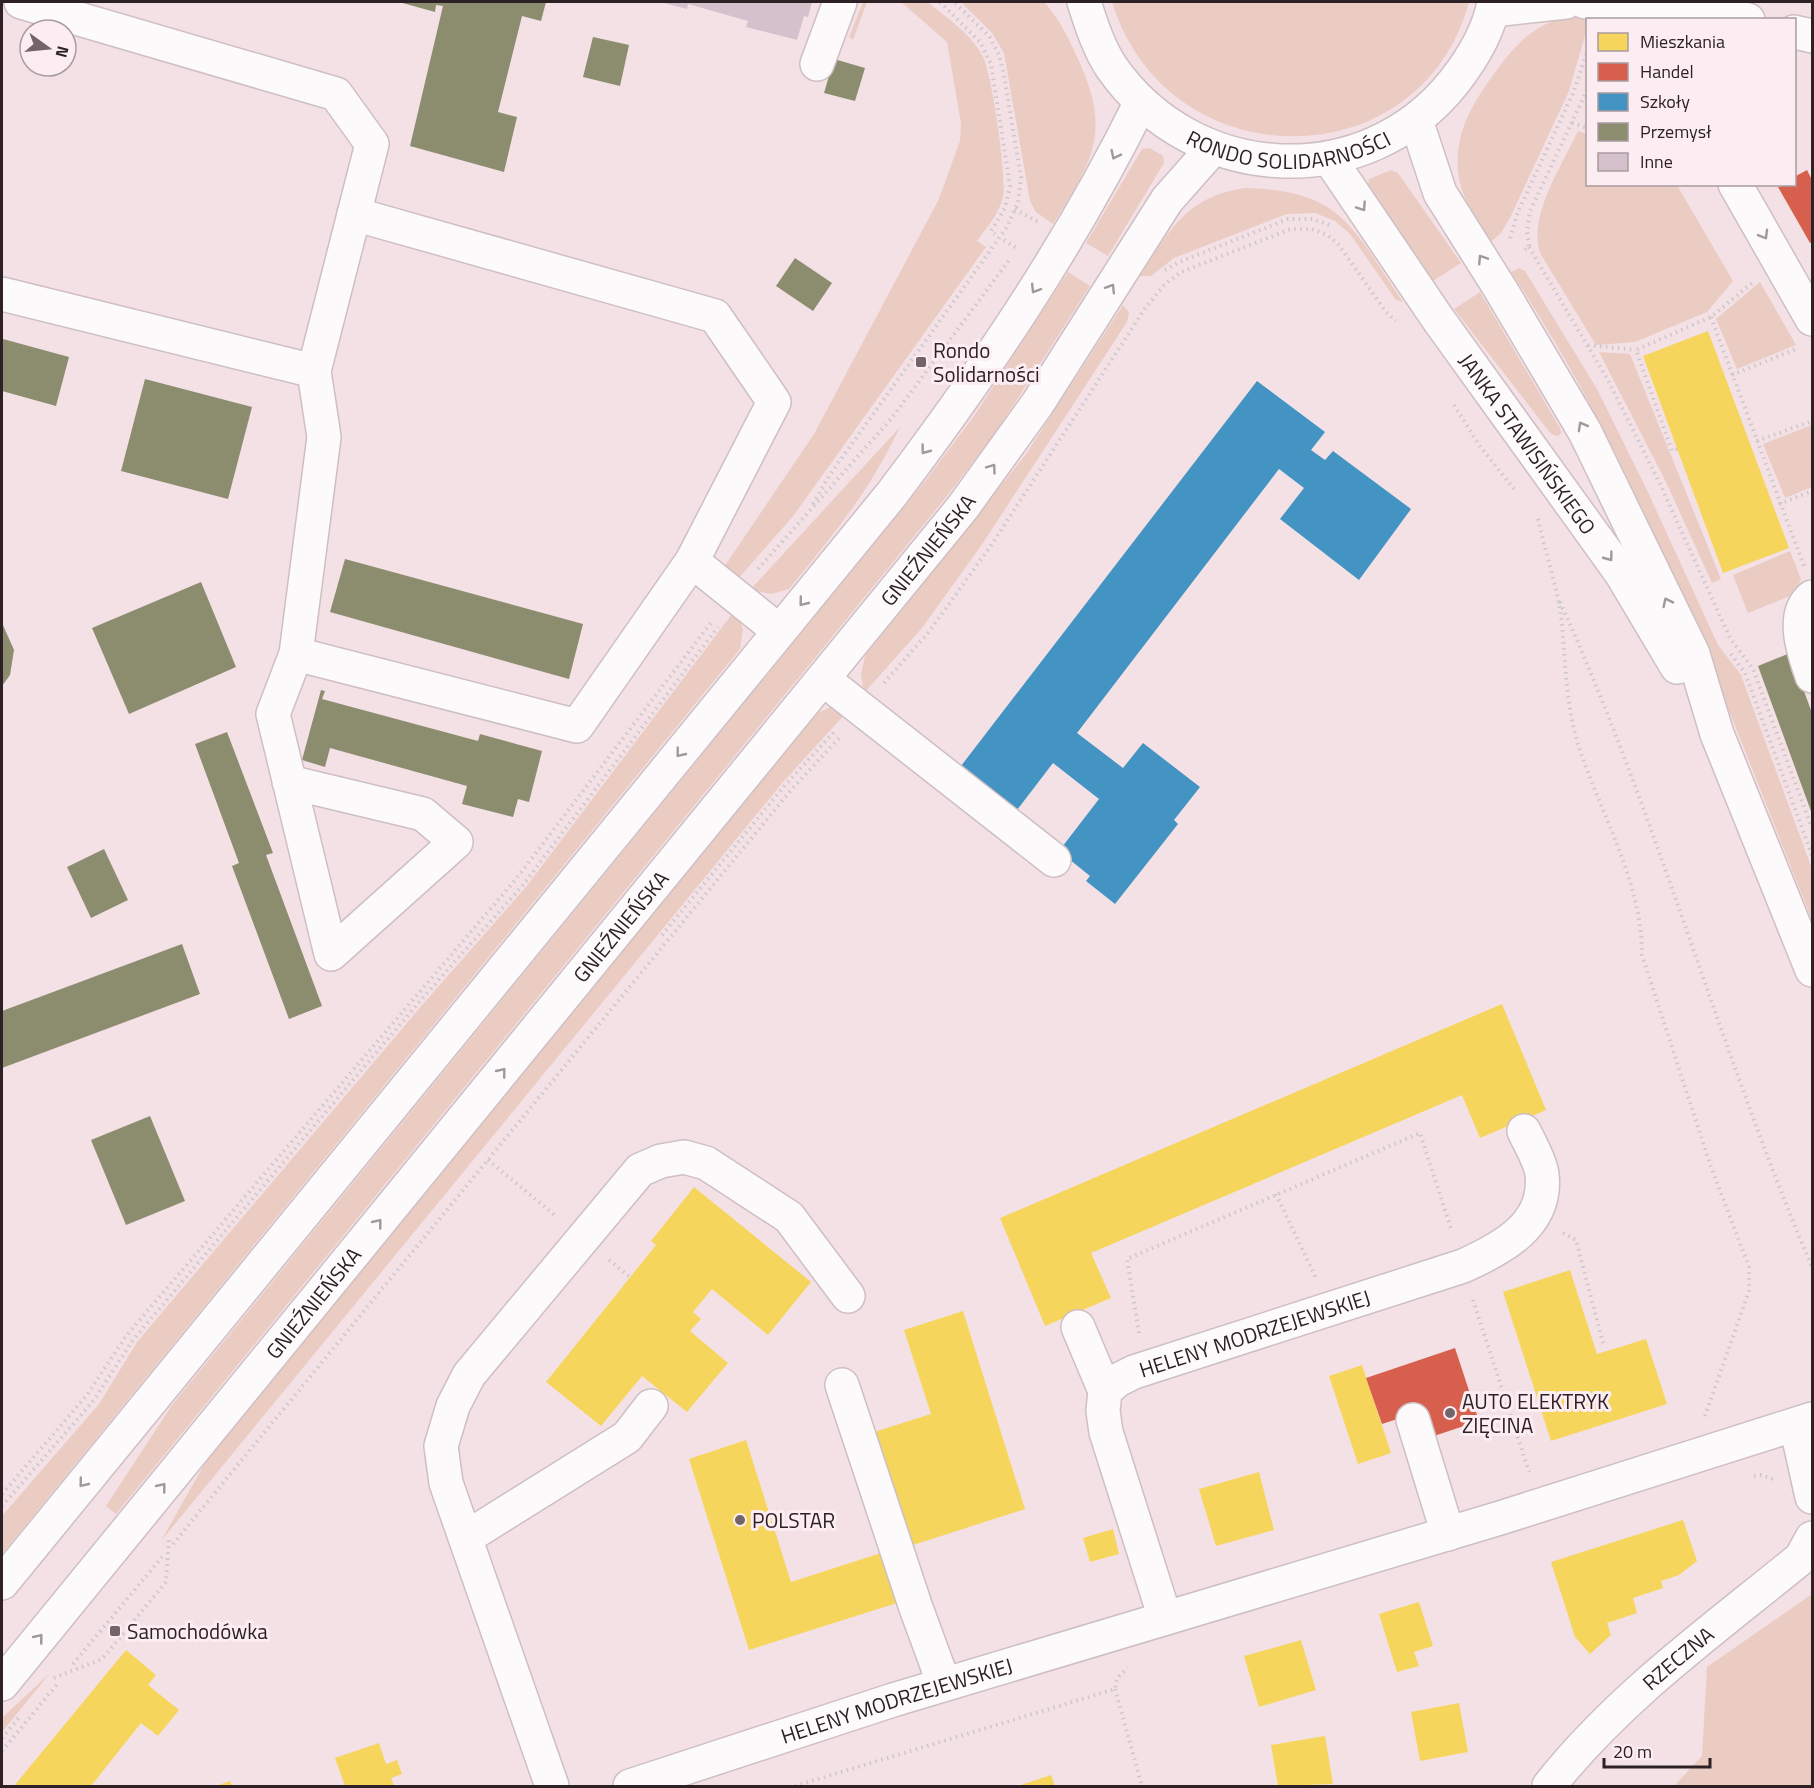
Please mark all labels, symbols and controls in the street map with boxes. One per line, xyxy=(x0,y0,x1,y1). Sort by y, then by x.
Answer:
north arrow xyxy=(18,18,78,78)
legend xyxy=(1586,18,1796,186)
text: Mieszkania xyxy=(1640,28,1725,55)
text: N xyxy=(49,43,76,60)
text: Handel xyxy=(1640,58,1694,85)
text: Szkoły xyxy=(1640,88,1690,115)
street label: RONDO SOLIDARNOŚCI xyxy=(1185,118,1393,144)
text: Przemysł xyxy=(1640,118,1712,145)
text: RONDO SOLIDARNOŚCI xyxy=(1181,121,1396,177)
one-way arrow xyxy=(1111,148,1123,159)
text: Inne xyxy=(1640,148,1673,175)
one-way arrow xyxy=(1355,200,1366,211)
one-way arrow xyxy=(1757,229,1768,239)
one-way arrow xyxy=(1477,255,1489,265)
one-way arrow xyxy=(1031,283,1043,293)
one-way arrow xyxy=(1104,284,1116,294)
place label: Rondo Solidarności xyxy=(933,334,1040,390)
street label: JANKA STAWISIŃSKIEGO xyxy=(1451,346,1604,541)
marker: Rondo Solidarności xyxy=(914,355,928,369)
one-way arrow xyxy=(1577,422,1589,433)
one-way arrow xyxy=(921,443,932,454)
one-way arrow xyxy=(985,464,996,475)
street label: GNIEŹNIEŃSKA xyxy=(872,487,984,613)
one-way arrow xyxy=(1602,551,1613,562)
one-way arrow xyxy=(799,595,810,606)
one-way arrow xyxy=(1663,597,1675,608)
one-way arrow xyxy=(676,746,687,757)
street label: GNIEŹNIEŃSKA xyxy=(565,863,676,989)
one-way arrow xyxy=(494,1067,505,1078)
one-way arrow xyxy=(371,1218,382,1229)
street label: GNIEŹNIEŃSKA xyxy=(258,1240,369,1366)
street label: HELENY MODRZEJEWSKIEJ xyxy=(1135,1281,1374,1385)
place label: AUTO ELEKTRYK ZIĘCINA xyxy=(1462,1385,1609,1441)
marker: AUTO ELEKTRYK ZIĘCINA xyxy=(1443,1406,1457,1420)
one-way arrow xyxy=(79,1476,90,1487)
one-way arrow xyxy=(155,1483,166,1494)
place label: POLSTAR xyxy=(752,1504,835,1536)
marker: POLSTAR xyxy=(733,1513,747,1527)
place label: Samochodówka xyxy=(127,1615,268,1647)
street label: RZECZNA xyxy=(1635,1618,1721,1697)
marker: Samochodówka xyxy=(108,1624,122,1638)
one-way arrow xyxy=(31,1634,42,1645)
street label: HELENY MODRZEJEWSKIEJ xyxy=(777,1649,1016,1752)
scale bar xyxy=(1604,1731,1710,1769)
text: 20 m xyxy=(1613,1738,1652,1765)

